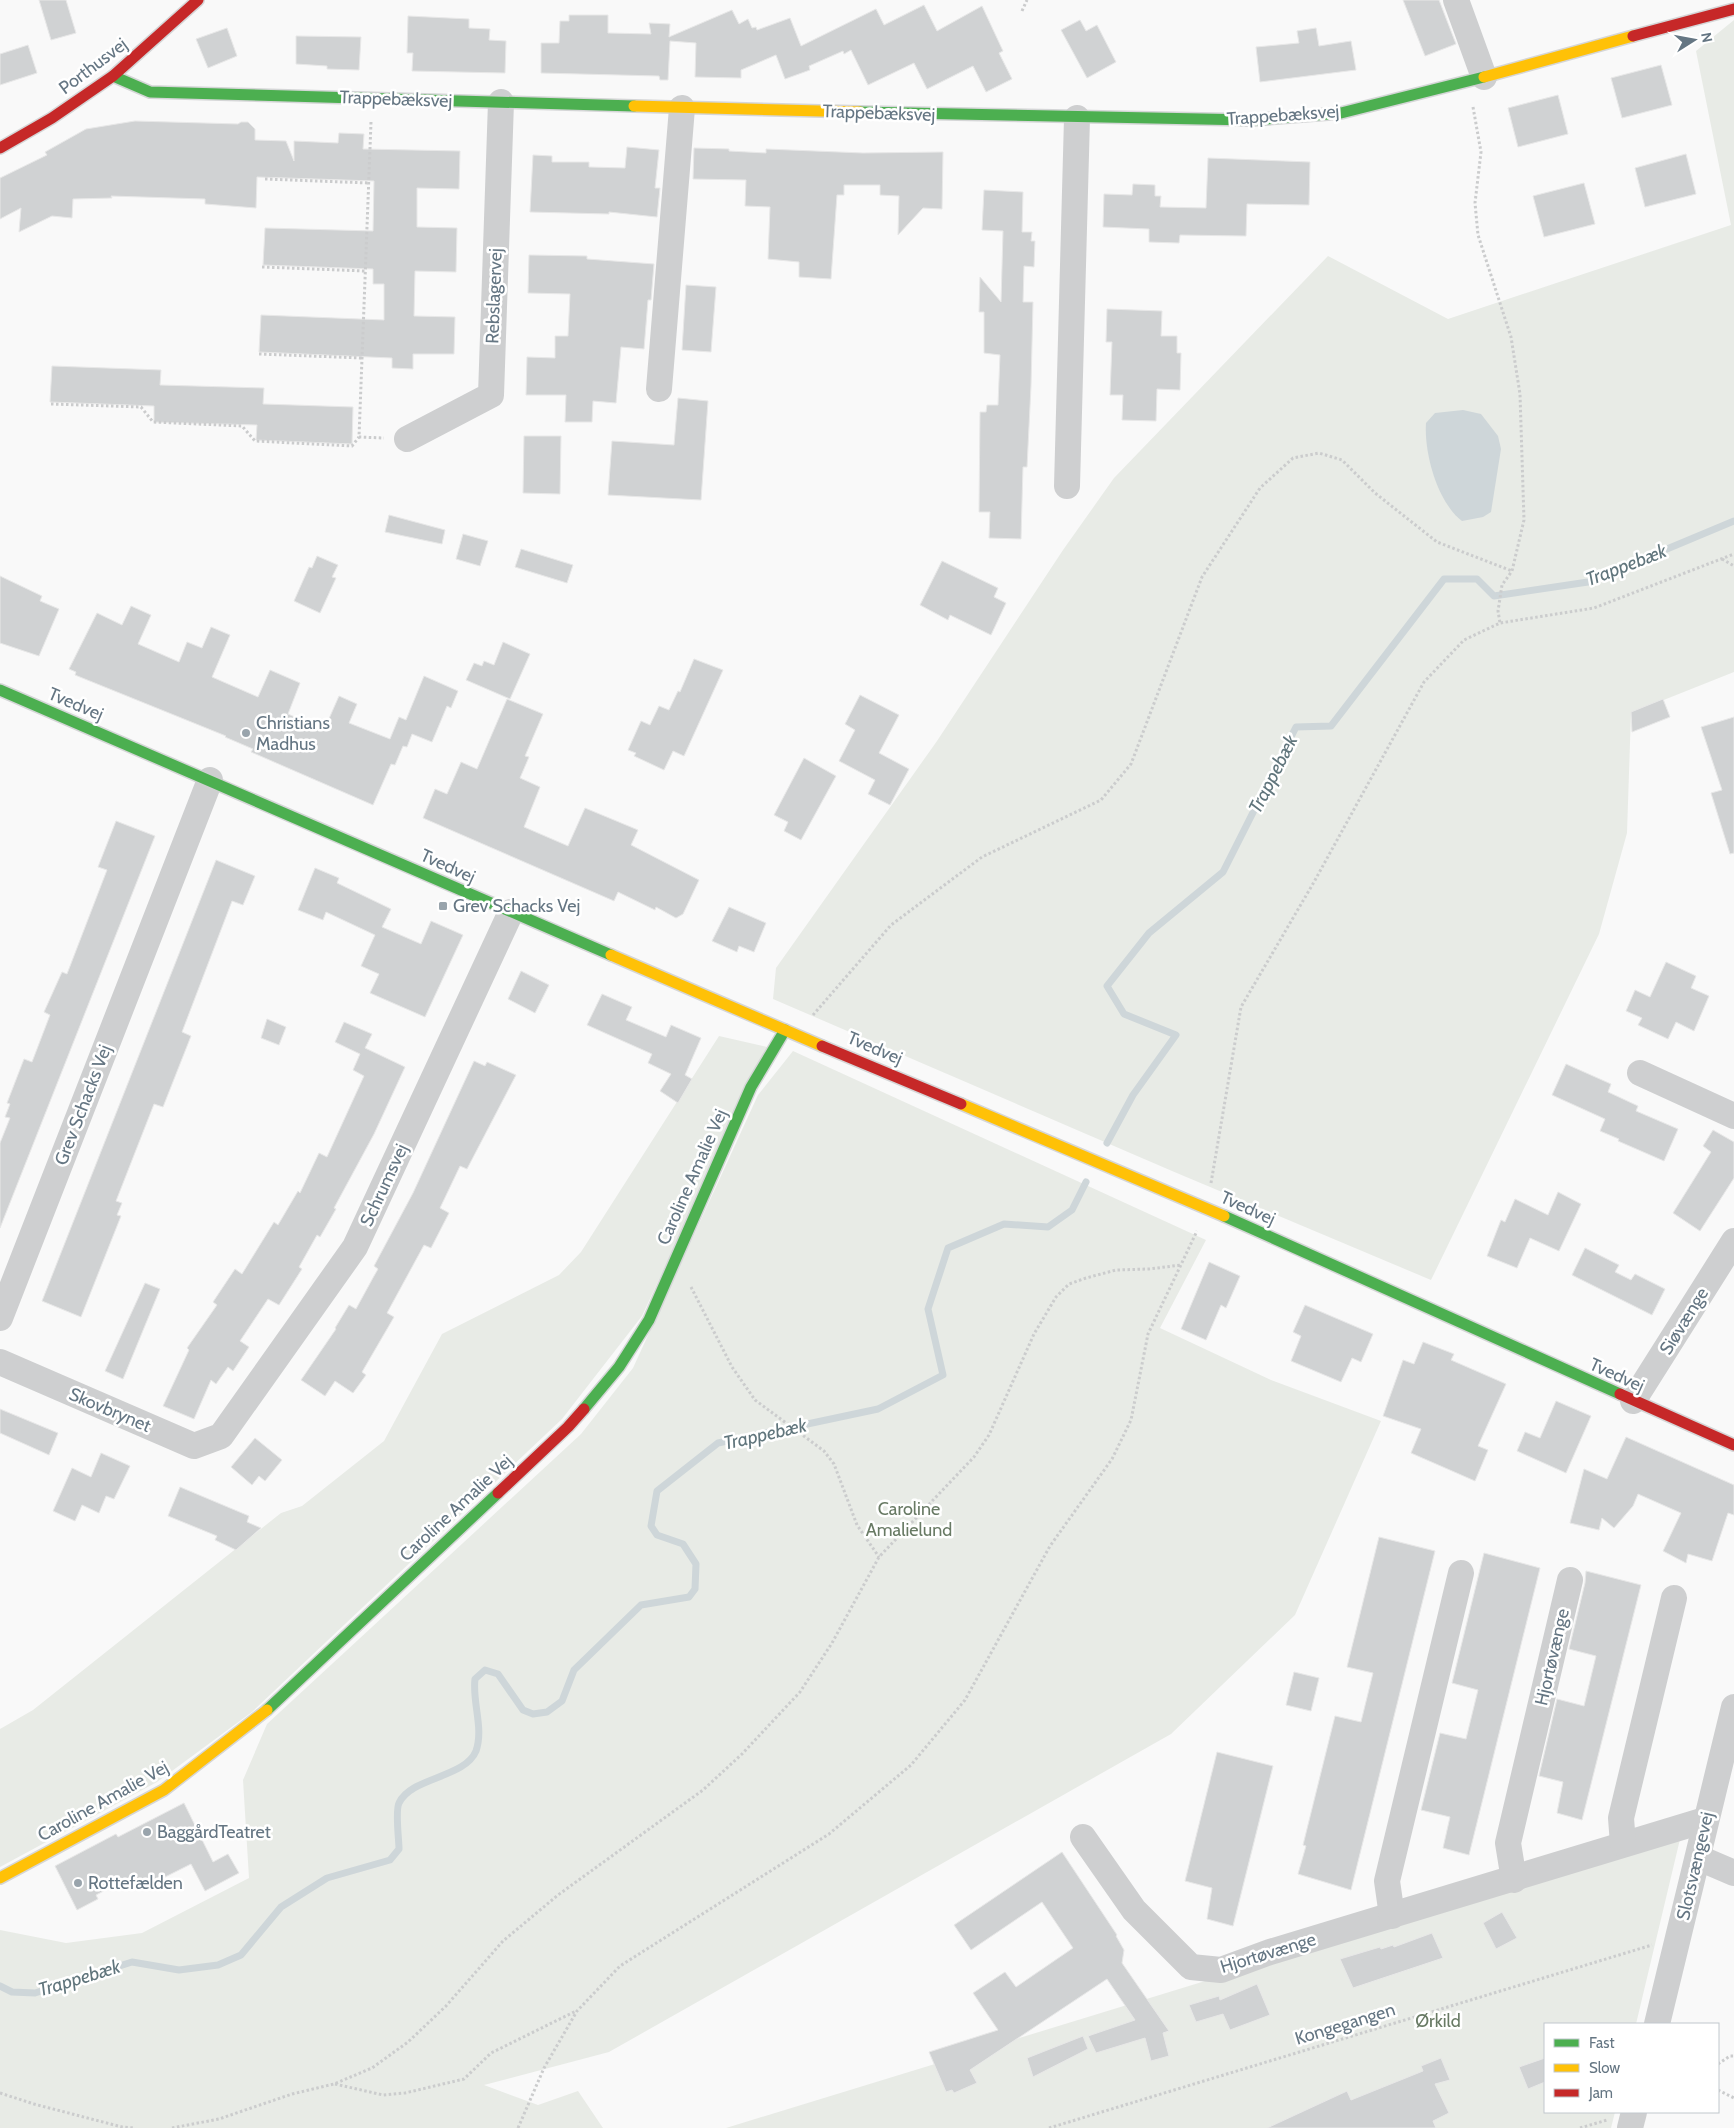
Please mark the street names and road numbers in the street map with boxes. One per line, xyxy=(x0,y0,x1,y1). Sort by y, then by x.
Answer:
street label: Porthusvej xyxy=(54,33,132,99)
street label: Trappebæksvej xyxy=(339,86,453,112)
street label: Trappebæksvej xyxy=(822,100,936,126)
street label: Trappebæksvej xyxy=(1226,100,1340,130)
street label: Rebslagervej xyxy=(481,248,507,344)
street label: Tvedvej xyxy=(45,683,107,725)
street label: Tvedvej xyxy=(417,844,479,888)
street label: Tvedvej xyxy=(844,1027,906,1069)
street label: Grev Schacks Vej xyxy=(50,1042,116,1168)
street label: Caroline Amalie Vej xyxy=(652,1106,732,1248)
street label: Schrumsvej xyxy=(355,1140,413,1230)
street label: Tvedvej xyxy=(1217,1186,1279,1230)
street label: Siøvænge xyxy=(1655,1283,1713,1359)
street label: Tvedvej xyxy=(1586,1353,1648,1397)
street label: Skovbrynet xyxy=(66,1383,154,1437)
street label: Caroline Amalie Vej xyxy=(395,1450,517,1566)
street label: Hjortøvænge xyxy=(1530,1606,1574,1708)
street label: Caroline Amalie Vej xyxy=(34,1756,172,1846)
street label: Slotsvængevej xyxy=(1672,1810,1718,1922)
street label: Hjortøvænge xyxy=(1218,1928,1318,1978)
street label: Kongegangen xyxy=(1292,1998,1398,2050)

